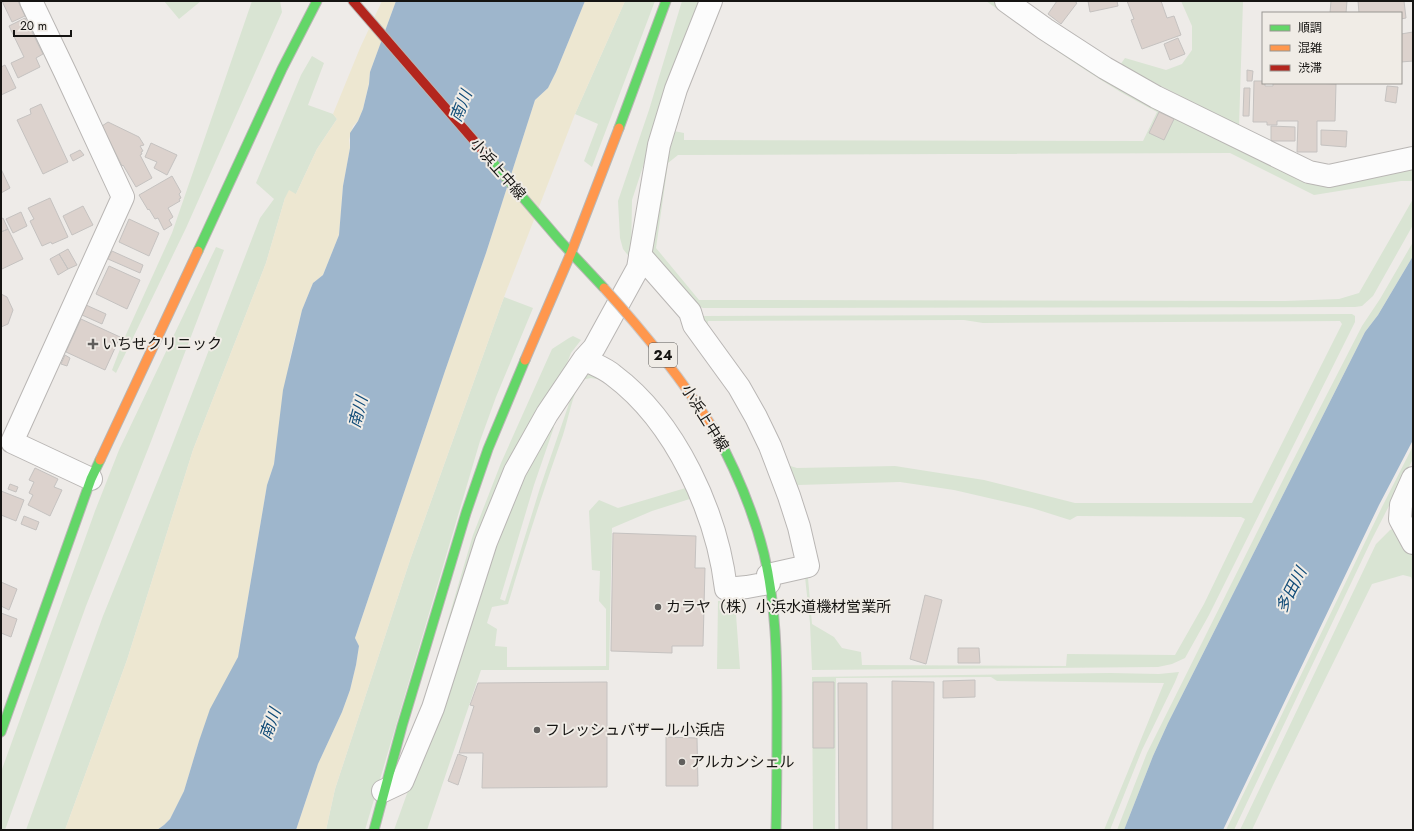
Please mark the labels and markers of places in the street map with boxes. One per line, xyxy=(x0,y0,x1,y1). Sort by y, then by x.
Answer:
place label: いちせクリニック xyxy=(102,333,222,355)
marker: いちせクリニック xyxy=(87,338,99,350)
place label: カラヤ（株）小浜水道機材営業所 xyxy=(666,596,891,618)
marker: カラヤ（株）小浜水道機材営業所 xyxy=(653,602,663,612)
place label: フレッシュバザール小浜店 xyxy=(545,719,725,741)
marker: フレッシュバザール小浜店 xyxy=(532,725,542,735)
place label: アルカンシェル xyxy=(690,751,794,773)
marker: アルカンシェル xyxy=(677,757,687,767)

